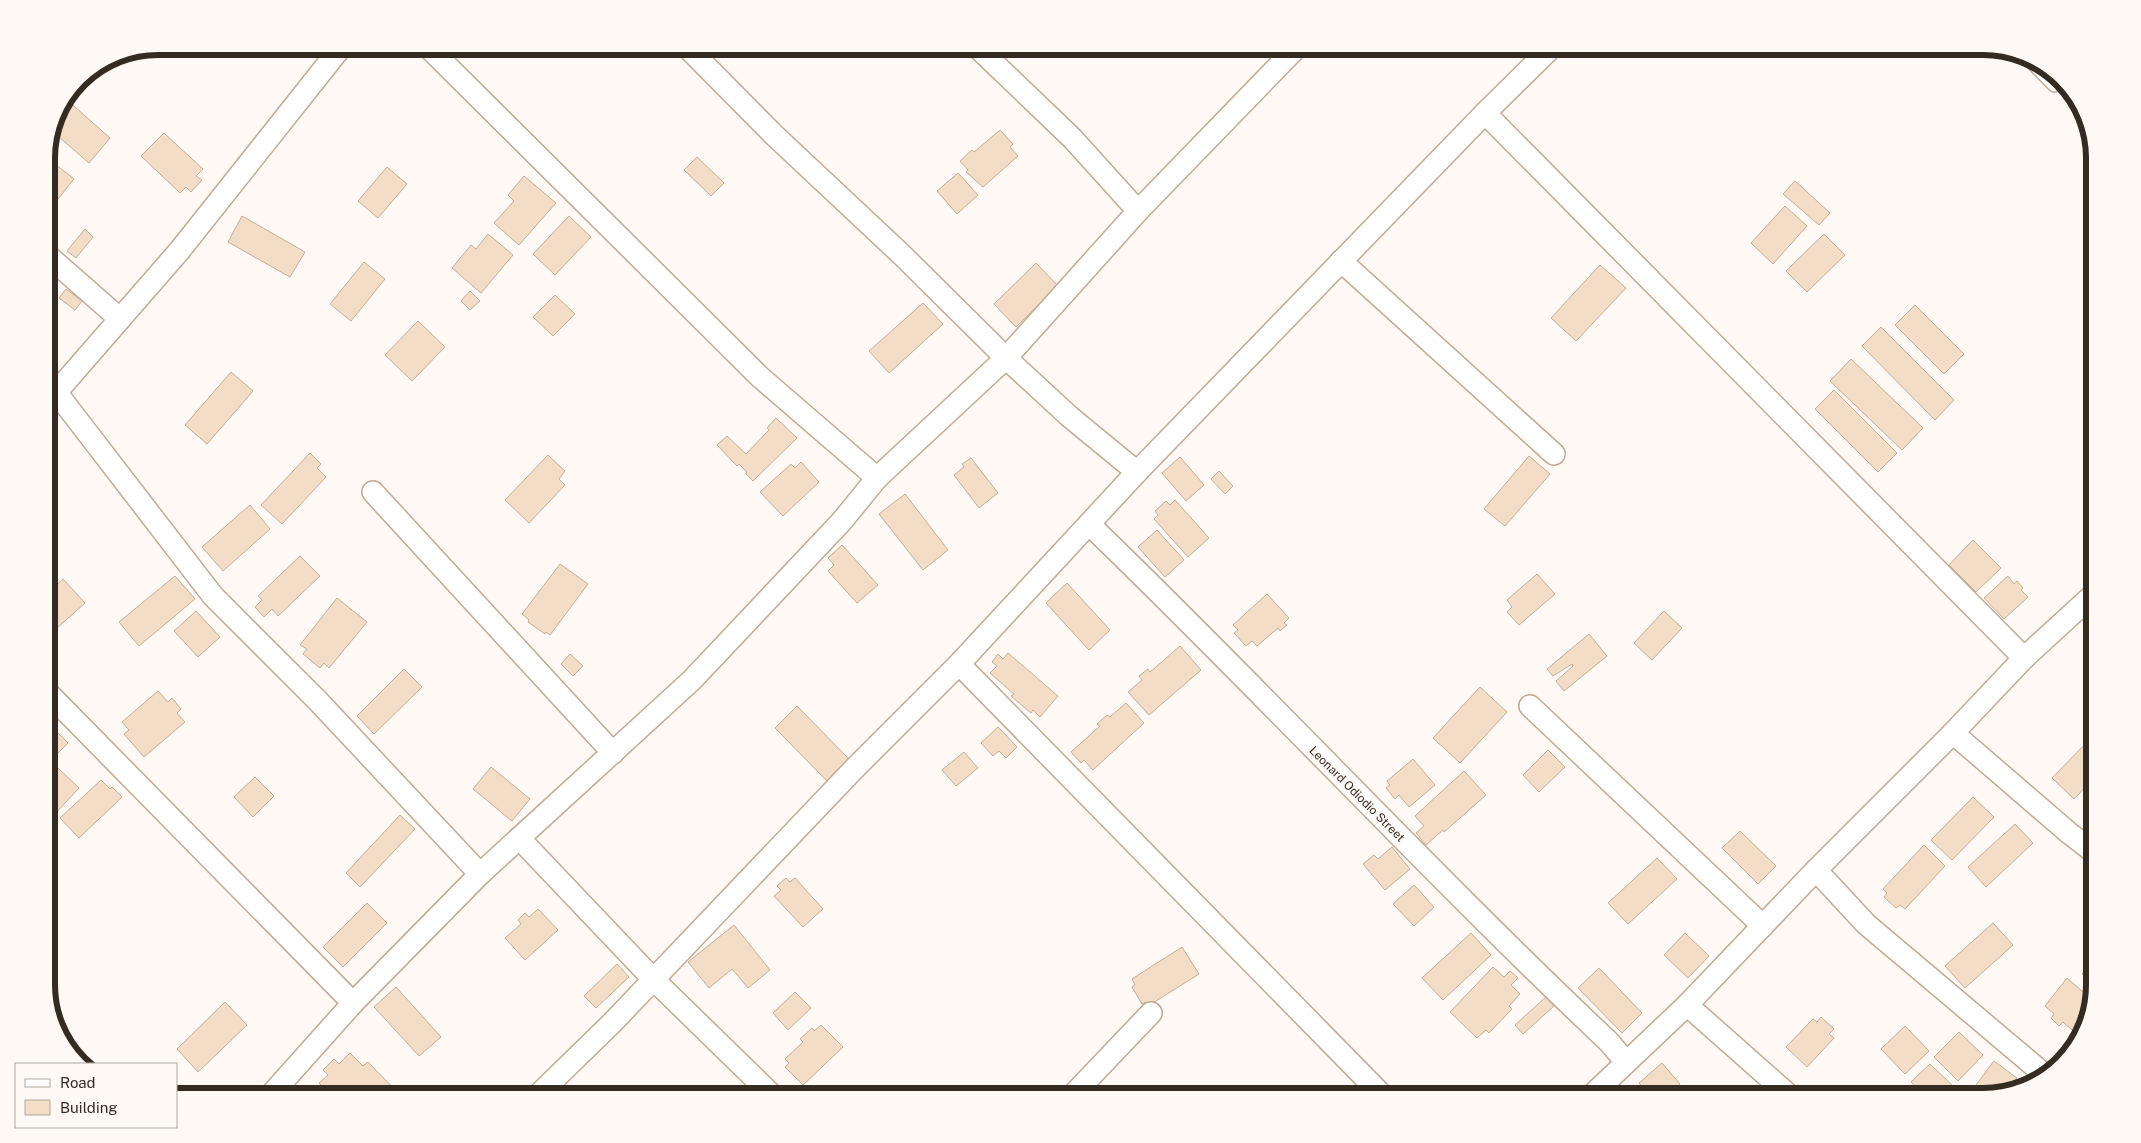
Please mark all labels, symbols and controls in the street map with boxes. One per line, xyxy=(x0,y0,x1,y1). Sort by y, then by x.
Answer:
street label: Leonard Odiodio Street xyxy=(1306,743,1408,845)
legend xyxy=(15,1063,178,1128)
text: Road xyxy=(60,1074,96,1091)
text: Building xyxy=(60,1099,118,1116)

